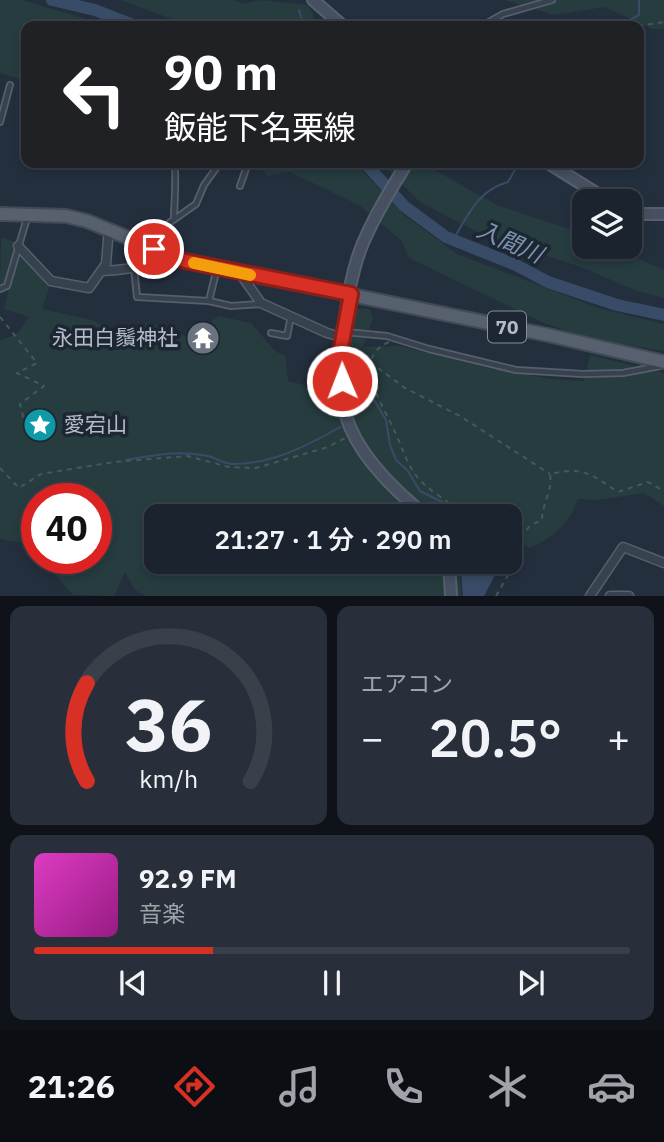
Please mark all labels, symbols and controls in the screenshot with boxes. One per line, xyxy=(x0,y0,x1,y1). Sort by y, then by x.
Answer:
text: 90 m xyxy=(164,40,278,103)
icon: left xyxy=(49,49,140,140)
text: 飯能下名栗線 xyxy=(164,106,356,148)
map controls xyxy=(572,189,642,259)
button: layers xyxy=(572,189,642,259)
water label: 入間川 xyxy=(473,213,551,270)
pin xyxy=(124,219,184,279)
icon: arrive xyxy=(135,230,173,268)
road number: 70 xyxy=(488,312,526,342)
temple icon: 永田白鬚神社 xyxy=(184,319,222,357)
place label: 永田白鬚神社 xyxy=(52,323,178,351)
position arrow xyxy=(305,344,379,418)
place icon: 愛宕山 xyxy=(21,406,59,444)
place label: 愛宕山 xyxy=(64,410,127,438)
speed limit sign: 40 xyxy=(21,483,112,574)
text: 21:27 · 1 分 · 290 m xyxy=(214,522,452,556)
text: エアコン xyxy=(361,668,453,698)
text: 36 xyxy=(125,677,212,772)
text: 20.5° xyxy=(429,704,562,771)
text: − xyxy=(361,713,384,762)
text: + xyxy=(607,713,630,762)
text: km/h xyxy=(139,762,198,795)
text: 92.9 FM xyxy=(139,861,237,895)
text: 音楽 xyxy=(139,898,185,928)
icon: previous xyxy=(114,964,152,1002)
icon: pause xyxy=(313,964,351,1002)
icon: next xyxy=(512,964,550,1002)
icon: directions xyxy=(170,1062,219,1111)
icon: music xyxy=(275,1062,324,1111)
icon: phone xyxy=(379,1062,428,1111)
icon: climate xyxy=(483,1062,532,1111)
icon: car xyxy=(587,1062,636,1111)
text: 21:26 xyxy=(28,1065,115,1107)

